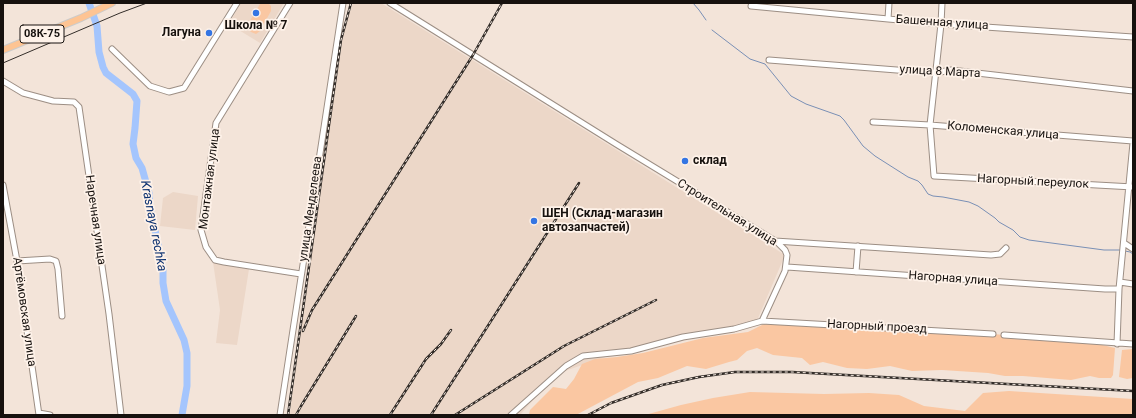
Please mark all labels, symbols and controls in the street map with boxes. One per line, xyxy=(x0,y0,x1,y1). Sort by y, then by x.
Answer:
marker: Школа № 7 xyxy=(251,8,261,18)
street label: Башенная улица xyxy=(895,13,989,33)
place label: Школа № 7 xyxy=(225,19,287,33)
road number: 08К-75 xyxy=(20,25,64,43)
place label: Лагуна xyxy=(162,26,201,40)
marker: Лагуна xyxy=(204,28,214,38)
street label: улица 8 Марта xyxy=(899,63,981,81)
street label: Коломенская улица xyxy=(947,119,1059,143)
street label: Монтажная улица xyxy=(197,128,223,230)
place label: склад xyxy=(693,154,727,168)
street label: улица Менделеева xyxy=(296,155,326,263)
marker: склад xyxy=(680,156,690,166)
street label: Нагорный переулок xyxy=(977,172,1089,192)
street label: Наречная улица xyxy=(82,174,108,266)
street label: Строительная улица xyxy=(674,176,780,250)
water label: Krasnaya rechka xyxy=(137,179,169,273)
place label: ШЕН (Склад-магазин автозапчастей) xyxy=(542,207,663,235)
marker: ШЕН (Склад-магазин автозапчастей) xyxy=(529,216,539,226)
street label: Артёмовская улица xyxy=(9,256,39,368)
street label: Нагорная улица xyxy=(908,269,998,289)
street label: Нагорный проезд xyxy=(827,317,927,337)

